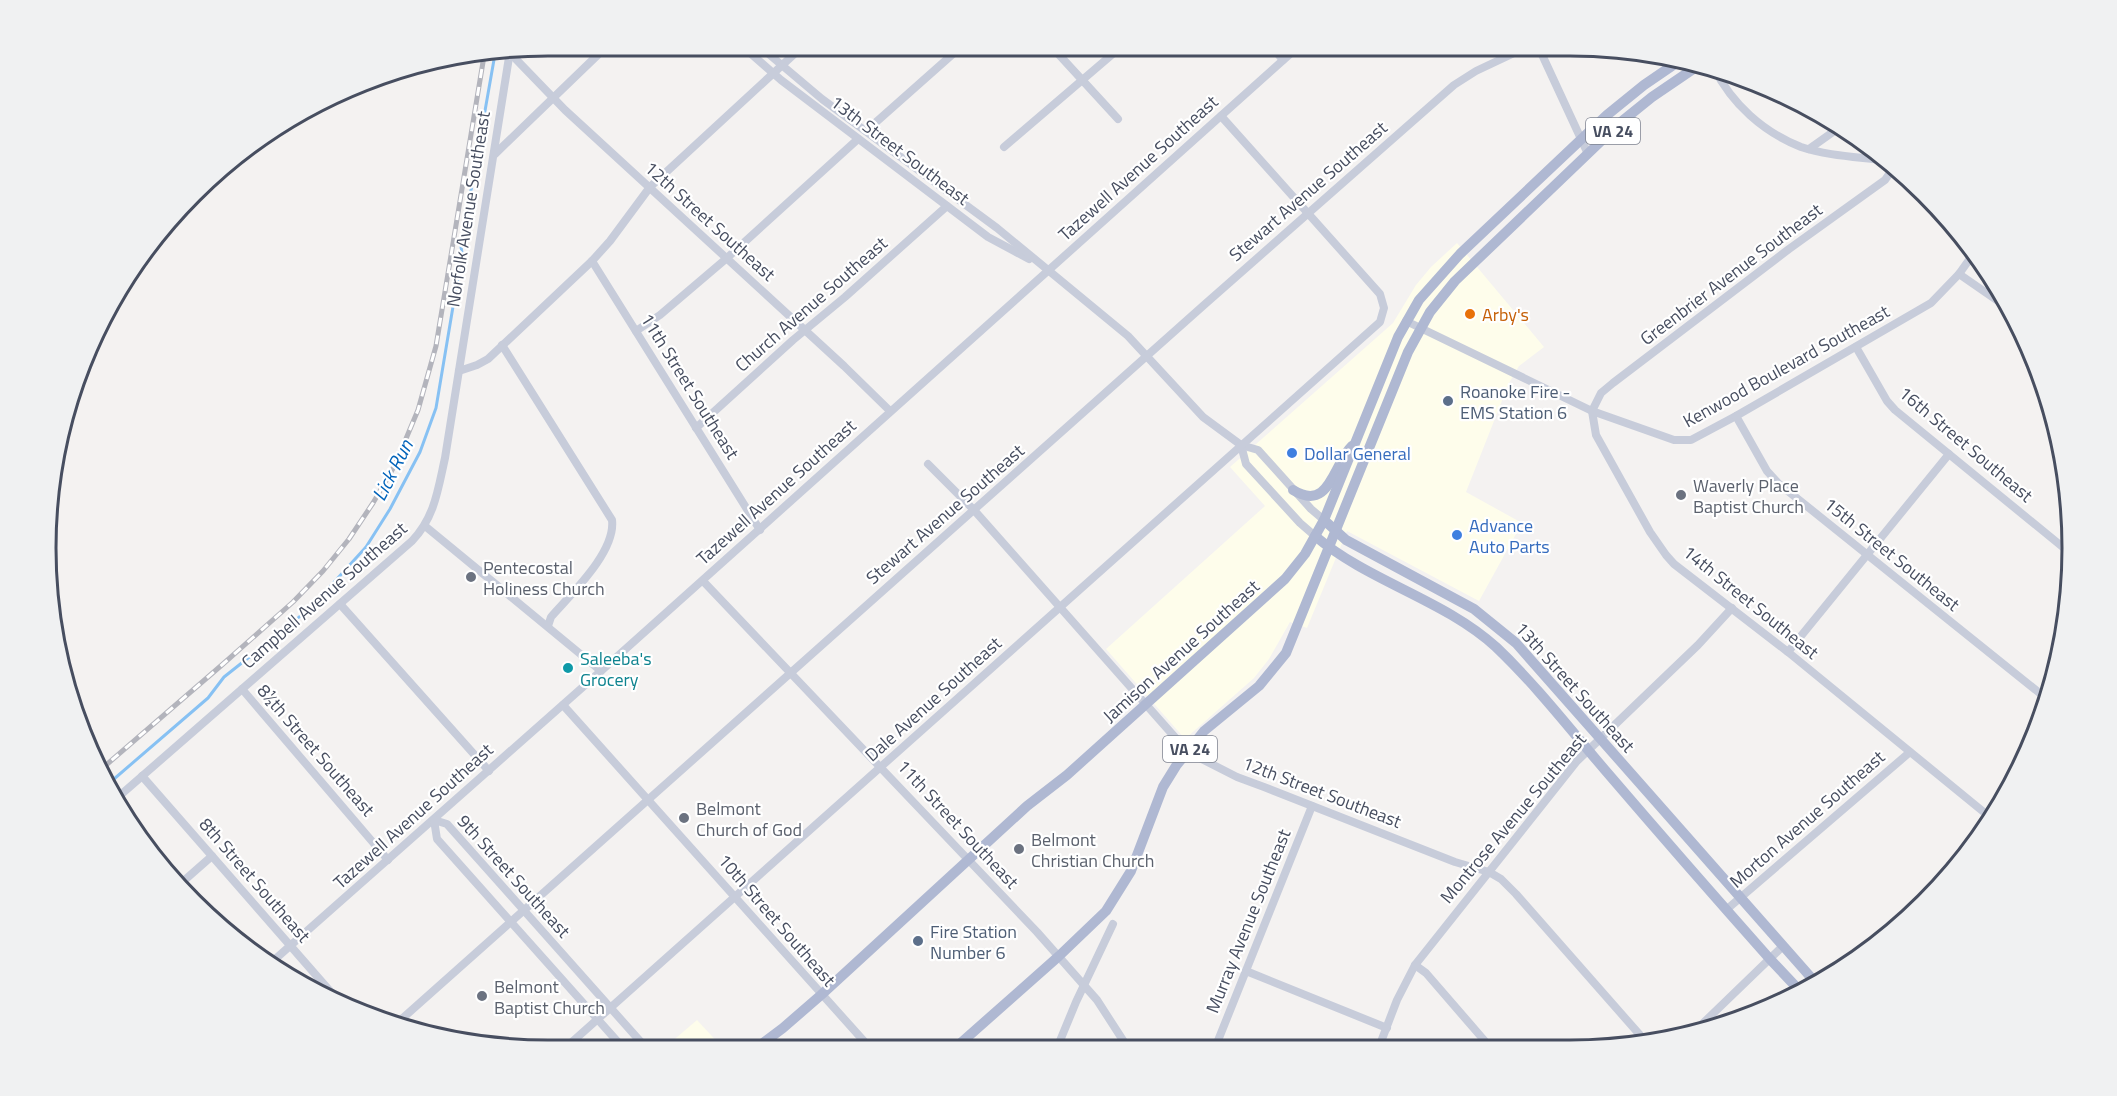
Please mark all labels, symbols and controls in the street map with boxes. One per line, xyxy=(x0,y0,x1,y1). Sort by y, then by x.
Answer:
street label: Tazewell Avenue Southeast xyxy=(1052,88,1224,247)
street label: 13th Street Southeast xyxy=(825,89,976,212)
street label: Norfolk Avenue Southeast xyxy=(439,109,497,309)
street label: Stewart Avenue Southeast xyxy=(1223,114,1394,267)
road number: VA 24 xyxy=(1586,118,1640,144)
street label: 12th Street Southeast xyxy=(639,155,782,288)
street label: Greenbrier Avenue Southeast xyxy=(1634,196,1828,352)
street label: Church Avenue Southeast xyxy=(729,230,894,378)
street label: Kenwood Boulevard Southeast xyxy=(1678,297,1895,434)
place label: Arby's xyxy=(1482,301,1529,328)
marker: Arby's xyxy=(1463,307,1477,321)
street label: 11th Street Southeast xyxy=(634,308,746,465)
place label: Roanoke Fire - EMS Station 6 xyxy=(1460,378,1570,426)
street label: 16th Street Southeast xyxy=(1893,380,2040,509)
marker: Roanoke Fire - EMS Station 6 xyxy=(1441,394,1455,408)
street label: Tazewell Avenue Southeast xyxy=(690,412,862,571)
water label: Lick Run xyxy=(363,433,421,506)
street label: Stewart Avenue Southeast xyxy=(860,437,1031,590)
place label: Dollar General xyxy=(1304,440,1411,467)
marker: Dollar General xyxy=(1285,446,1299,460)
place label: Waverly Place Baptist Church xyxy=(1693,472,1804,520)
marker: Waverly Place Baptist Church xyxy=(1674,488,1688,502)
street label: 15th Street Southeast xyxy=(1818,491,1966,618)
place label: Advance Auto Parts xyxy=(1469,512,1550,560)
street label: Campbell Avenue Southeast xyxy=(235,515,413,675)
marker: Advance Auto Parts xyxy=(1450,528,1464,542)
street label: 14th Street Southeast xyxy=(1677,539,1825,666)
place label: Pentecostal Holiness Church xyxy=(483,554,605,602)
marker: Pentecostal Holiness Church xyxy=(464,570,478,584)
street label: Jamison Avenue Southeast xyxy=(1097,573,1266,729)
street label: 13th Street Southeast xyxy=(1509,616,1642,759)
street label: Dale Avenue Southeast xyxy=(859,630,1008,768)
place label: Saleeba's Grocery xyxy=(580,645,652,693)
marker: Saleeba's Grocery xyxy=(561,661,575,675)
street label: 8½th Street Southeast xyxy=(251,678,382,823)
street label: Montrose Avenue Southeast xyxy=(1433,726,1593,909)
street label: Tazewell Avenue Southeast xyxy=(327,736,499,895)
road number: VA 24 xyxy=(1163,736,1217,762)
street label: Morton Avenue Southeast xyxy=(1723,743,1891,894)
street label: 12th Street Southeast xyxy=(1239,749,1406,835)
street label: 11th Street Southeast xyxy=(891,753,1026,895)
place label: Belmont Church of God xyxy=(696,795,802,843)
street label: 9th Street Southeast xyxy=(451,808,577,944)
marker: Belmont Church of God xyxy=(677,811,691,825)
street label: 8th Street Southeast xyxy=(193,812,317,949)
street label: Murray Avenue Southeast xyxy=(1199,824,1298,1017)
place label: Belmont Christian Church xyxy=(1031,826,1154,874)
marker: Belmont Christian Church xyxy=(1012,842,1026,856)
street label: 10th Street Southeast xyxy=(712,848,843,993)
place label: Fire Station Number 6 xyxy=(930,918,1017,966)
marker: Fire Station Number 6 xyxy=(911,934,925,948)
place label: Belmont Baptist Church xyxy=(494,973,605,1021)
marker: Belmont Baptist Church xyxy=(475,989,489,1003)

